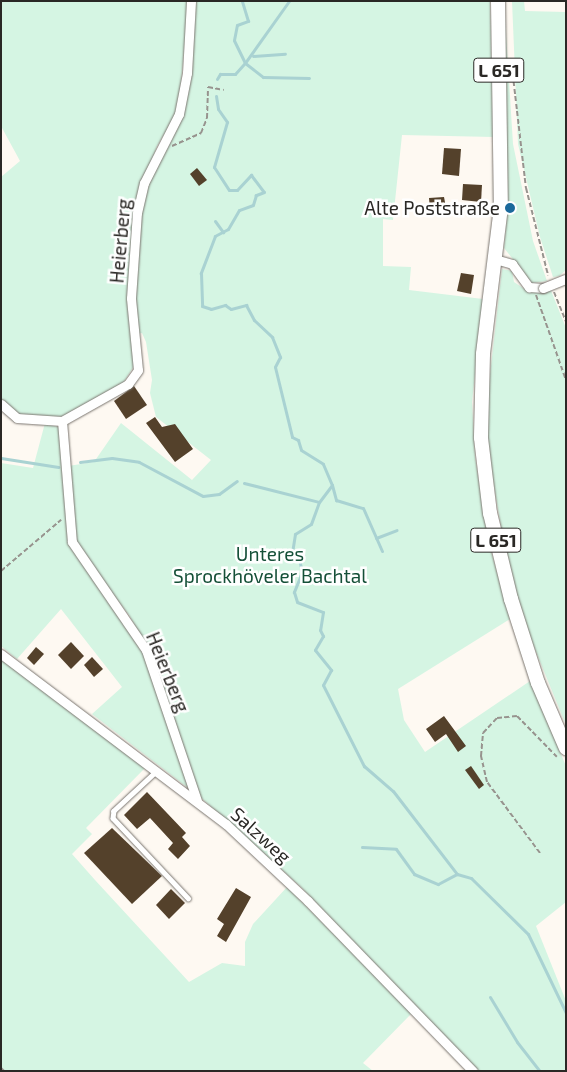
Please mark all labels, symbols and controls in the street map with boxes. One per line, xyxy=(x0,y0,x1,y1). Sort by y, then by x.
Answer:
road number: L 651 xyxy=(473,54,525,86)
place label: Alte Poststraße xyxy=(364,197,500,219)
street label: Heierberg xyxy=(105,198,135,284)
marker: Alte Poststraße xyxy=(504,202,516,214)
road number: L 651 xyxy=(470,524,522,556)
park label: Unteres Sprockhöveler Bachtal xyxy=(173,543,367,587)
street label: Heierberg xyxy=(142,629,194,715)
street label: Salzweg xyxy=(226,802,296,868)

